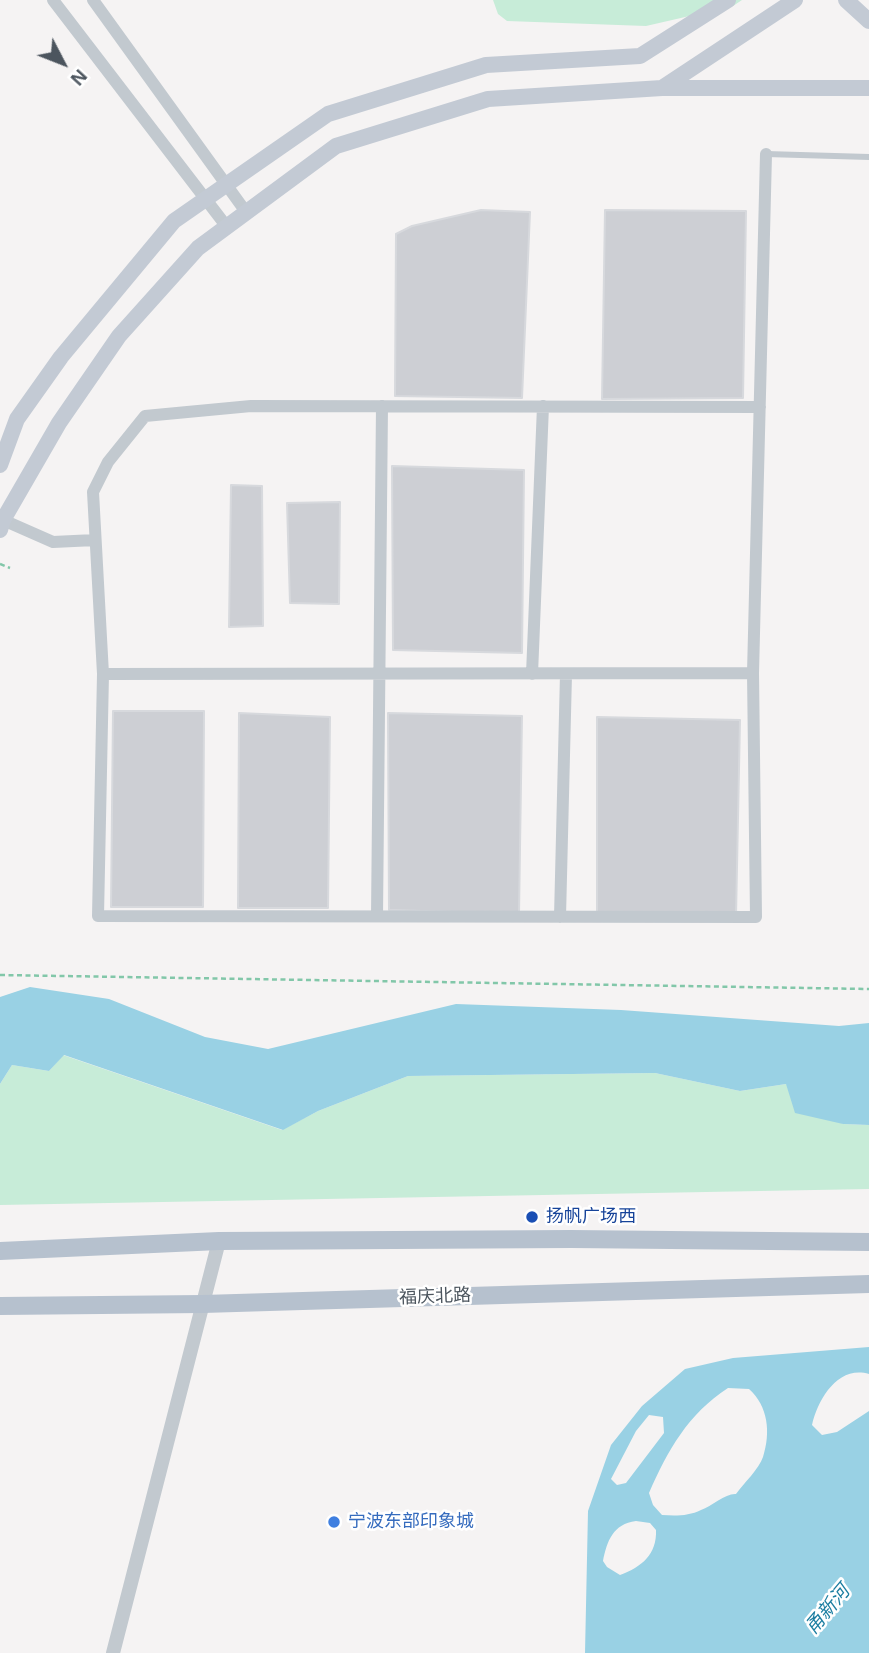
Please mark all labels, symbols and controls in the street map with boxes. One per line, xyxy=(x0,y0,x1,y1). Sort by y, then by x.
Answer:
north arrow xyxy=(28,28,98,98)
text: N xyxy=(67,65,91,90)
place label: 扬帆广场西 xyxy=(546,1206,636,1228)
marker: 扬帆广场西 xyxy=(524,1209,540,1225)
street label: 福庆北路 xyxy=(399,1285,471,1309)
place label: 宁波东部印象城 xyxy=(348,1511,474,1533)
marker: 宁波东部印象城 xyxy=(326,1514,342,1530)
water label: 甬新河 xyxy=(801,1581,855,1639)

